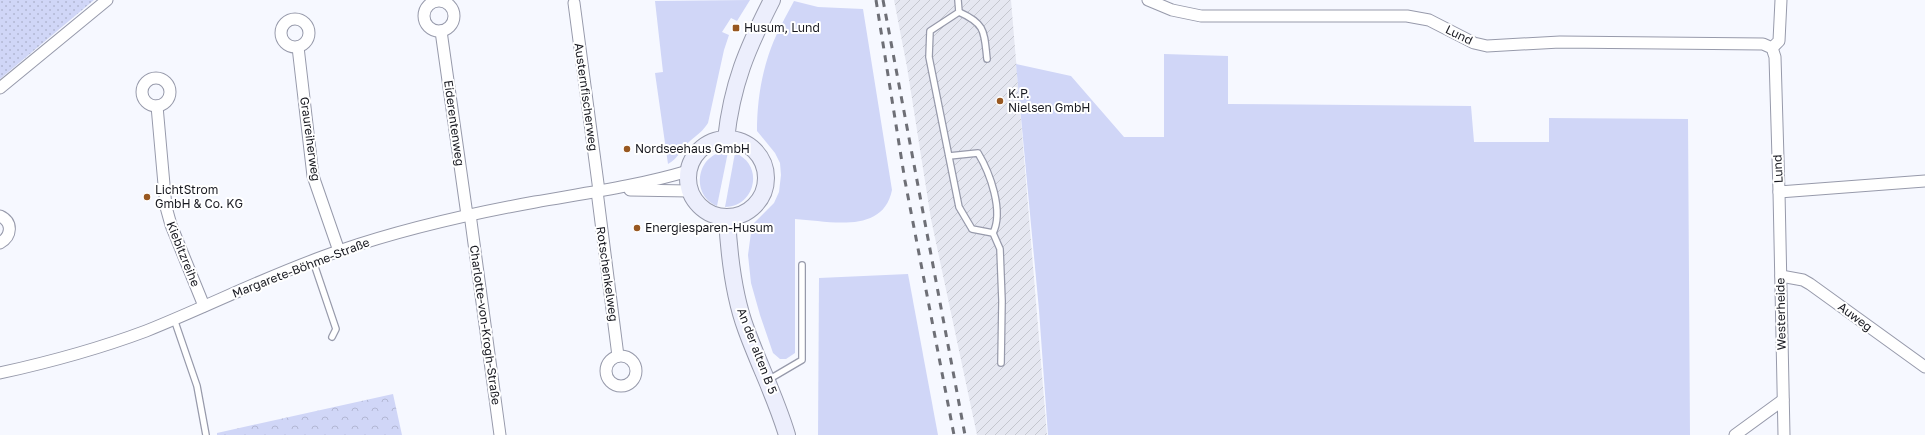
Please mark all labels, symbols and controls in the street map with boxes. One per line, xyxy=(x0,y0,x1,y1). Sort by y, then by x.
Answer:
place label: Husum, Lund xyxy=(744,20,820,35)
street label: Lund xyxy=(1443,22,1475,48)
marker: Husum, Lund xyxy=(731,23,741,33)
street label: Austernfischerweg xyxy=(571,42,602,152)
street label: Eiderentenweg xyxy=(441,79,468,167)
place label: K.P. Nielsen GmbH xyxy=(1008,86,1090,115)
street label: Graureiherweg xyxy=(297,96,324,182)
marker: K.P. Nielsen GmbH xyxy=(995,96,1005,106)
place label: Nordseehaus GmbH xyxy=(635,141,750,156)
marker: Nordseehaus GmbH xyxy=(622,144,632,154)
street label: Lund xyxy=(1769,154,1786,184)
place label: LichtStrom GmbH & Co. KG xyxy=(155,182,243,211)
marker: LichtStrom GmbH & Co. KG xyxy=(142,192,152,202)
street label: Kiebitzreihe xyxy=(164,219,203,289)
place label: Energiesparen-Husum xyxy=(645,220,773,235)
marker: Energiesparen-Husum xyxy=(632,223,642,233)
street label: Rotschenkelweg xyxy=(593,225,622,322)
street label: Margarete-Böhme-Straße xyxy=(230,234,372,301)
street label: Charlotte-von-Krogh-Straße xyxy=(467,244,504,406)
street label: Westerheide xyxy=(1772,277,1789,350)
street label: Auweg xyxy=(1835,299,1875,334)
street label: An der alten B 5 xyxy=(734,306,781,396)

